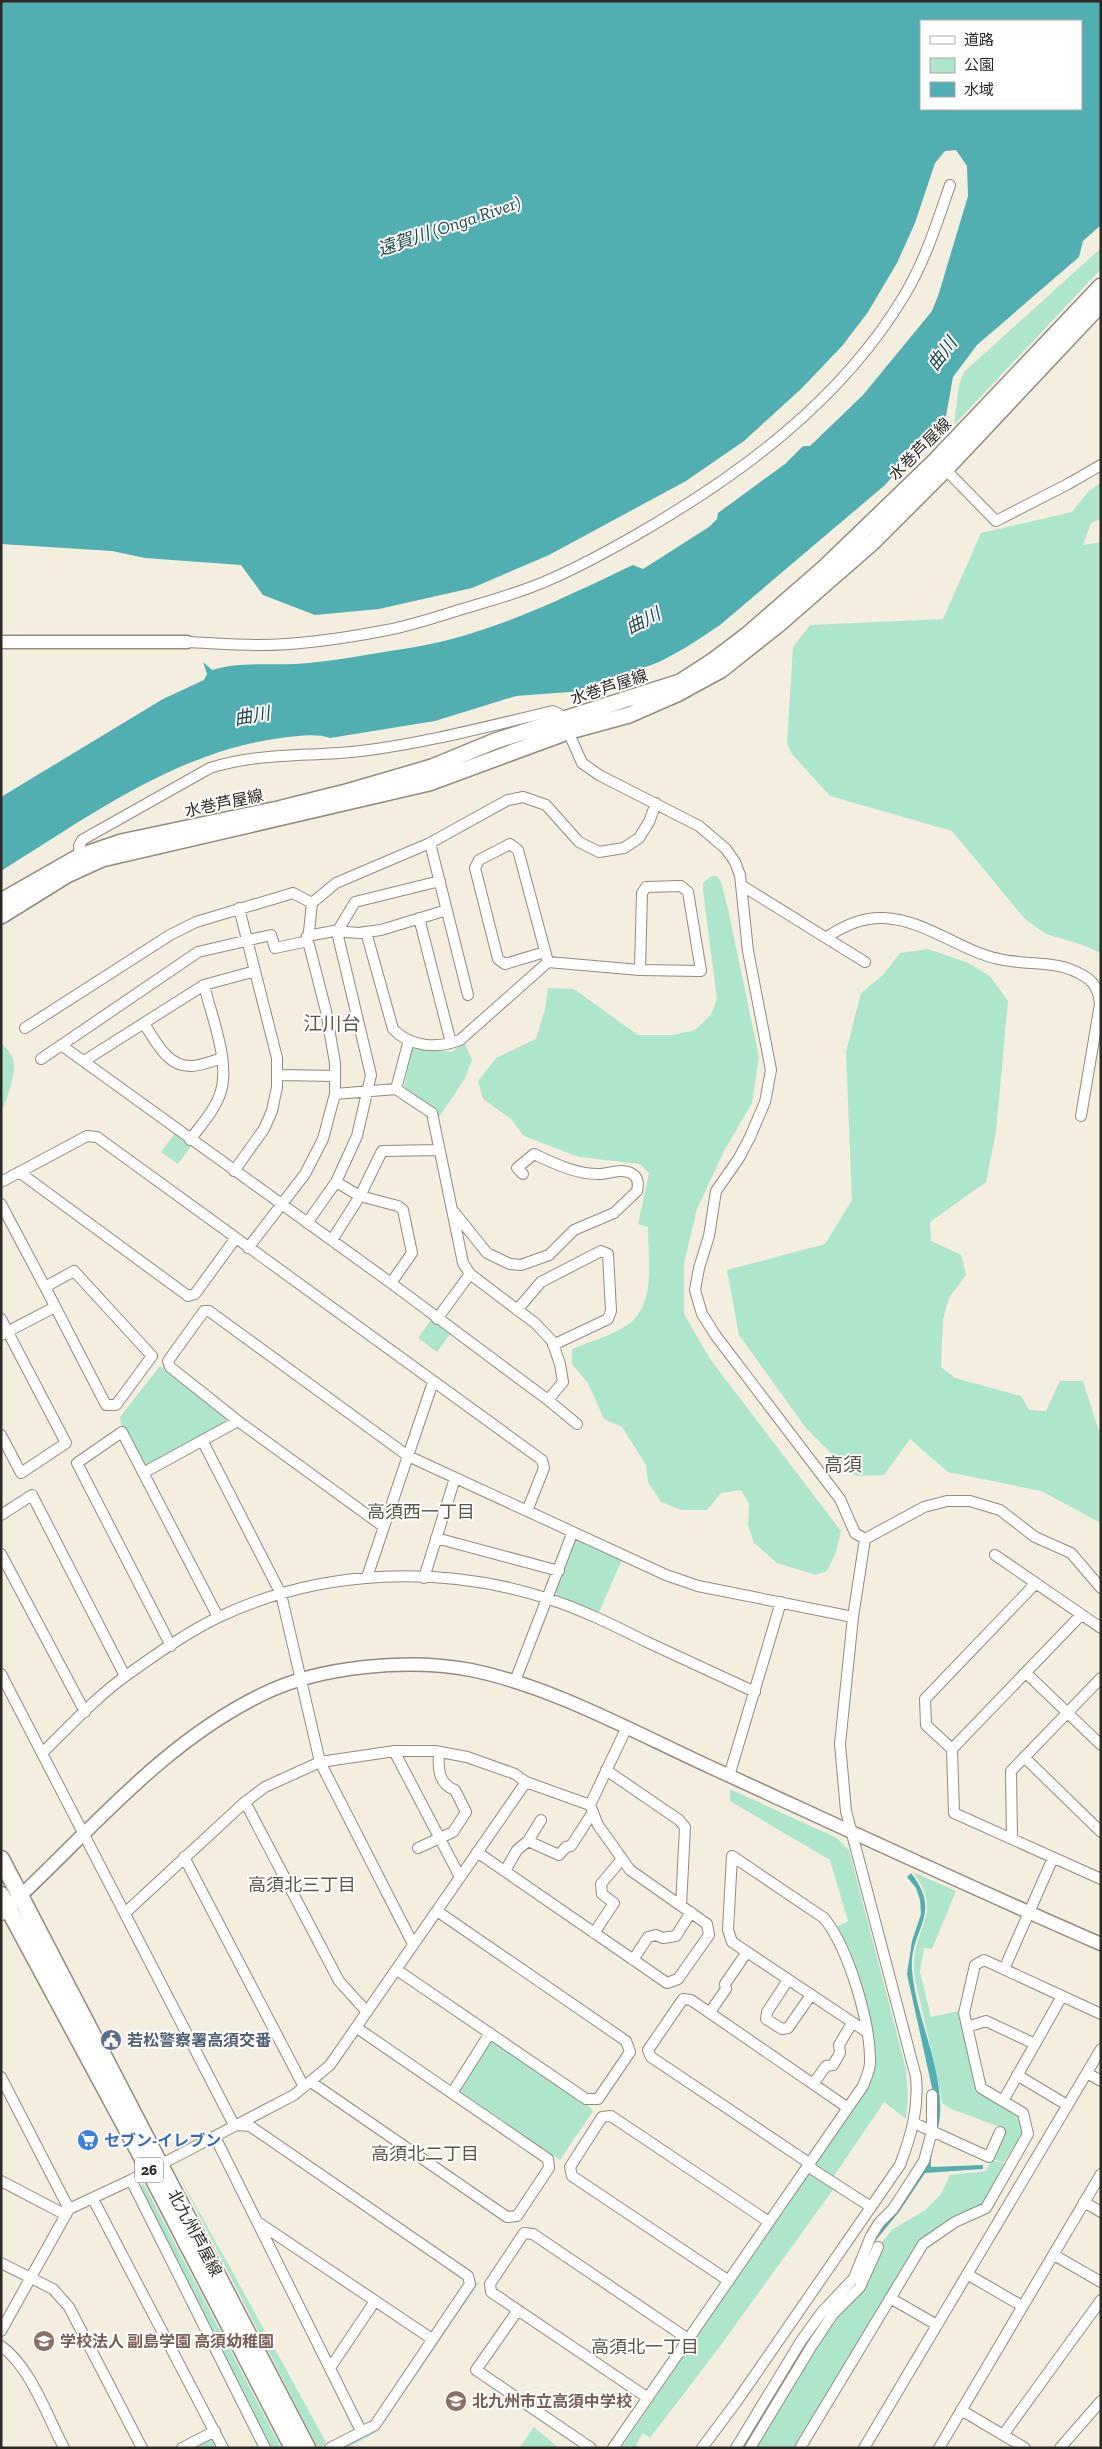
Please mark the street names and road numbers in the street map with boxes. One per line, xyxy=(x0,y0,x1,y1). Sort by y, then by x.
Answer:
street label: 水巻芦屋線 xyxy=(885,414,955,484)
street label: 水巻芦屋線 xyxy=(568,666,650,708)
street label: 水巻芦屋線 xyxy=(183,785,265,821)
road number: 26 xyxy=(135,2158,163,2182)
street label: 北九州芦屋線 xyxy=(164,2186,226,2280)

